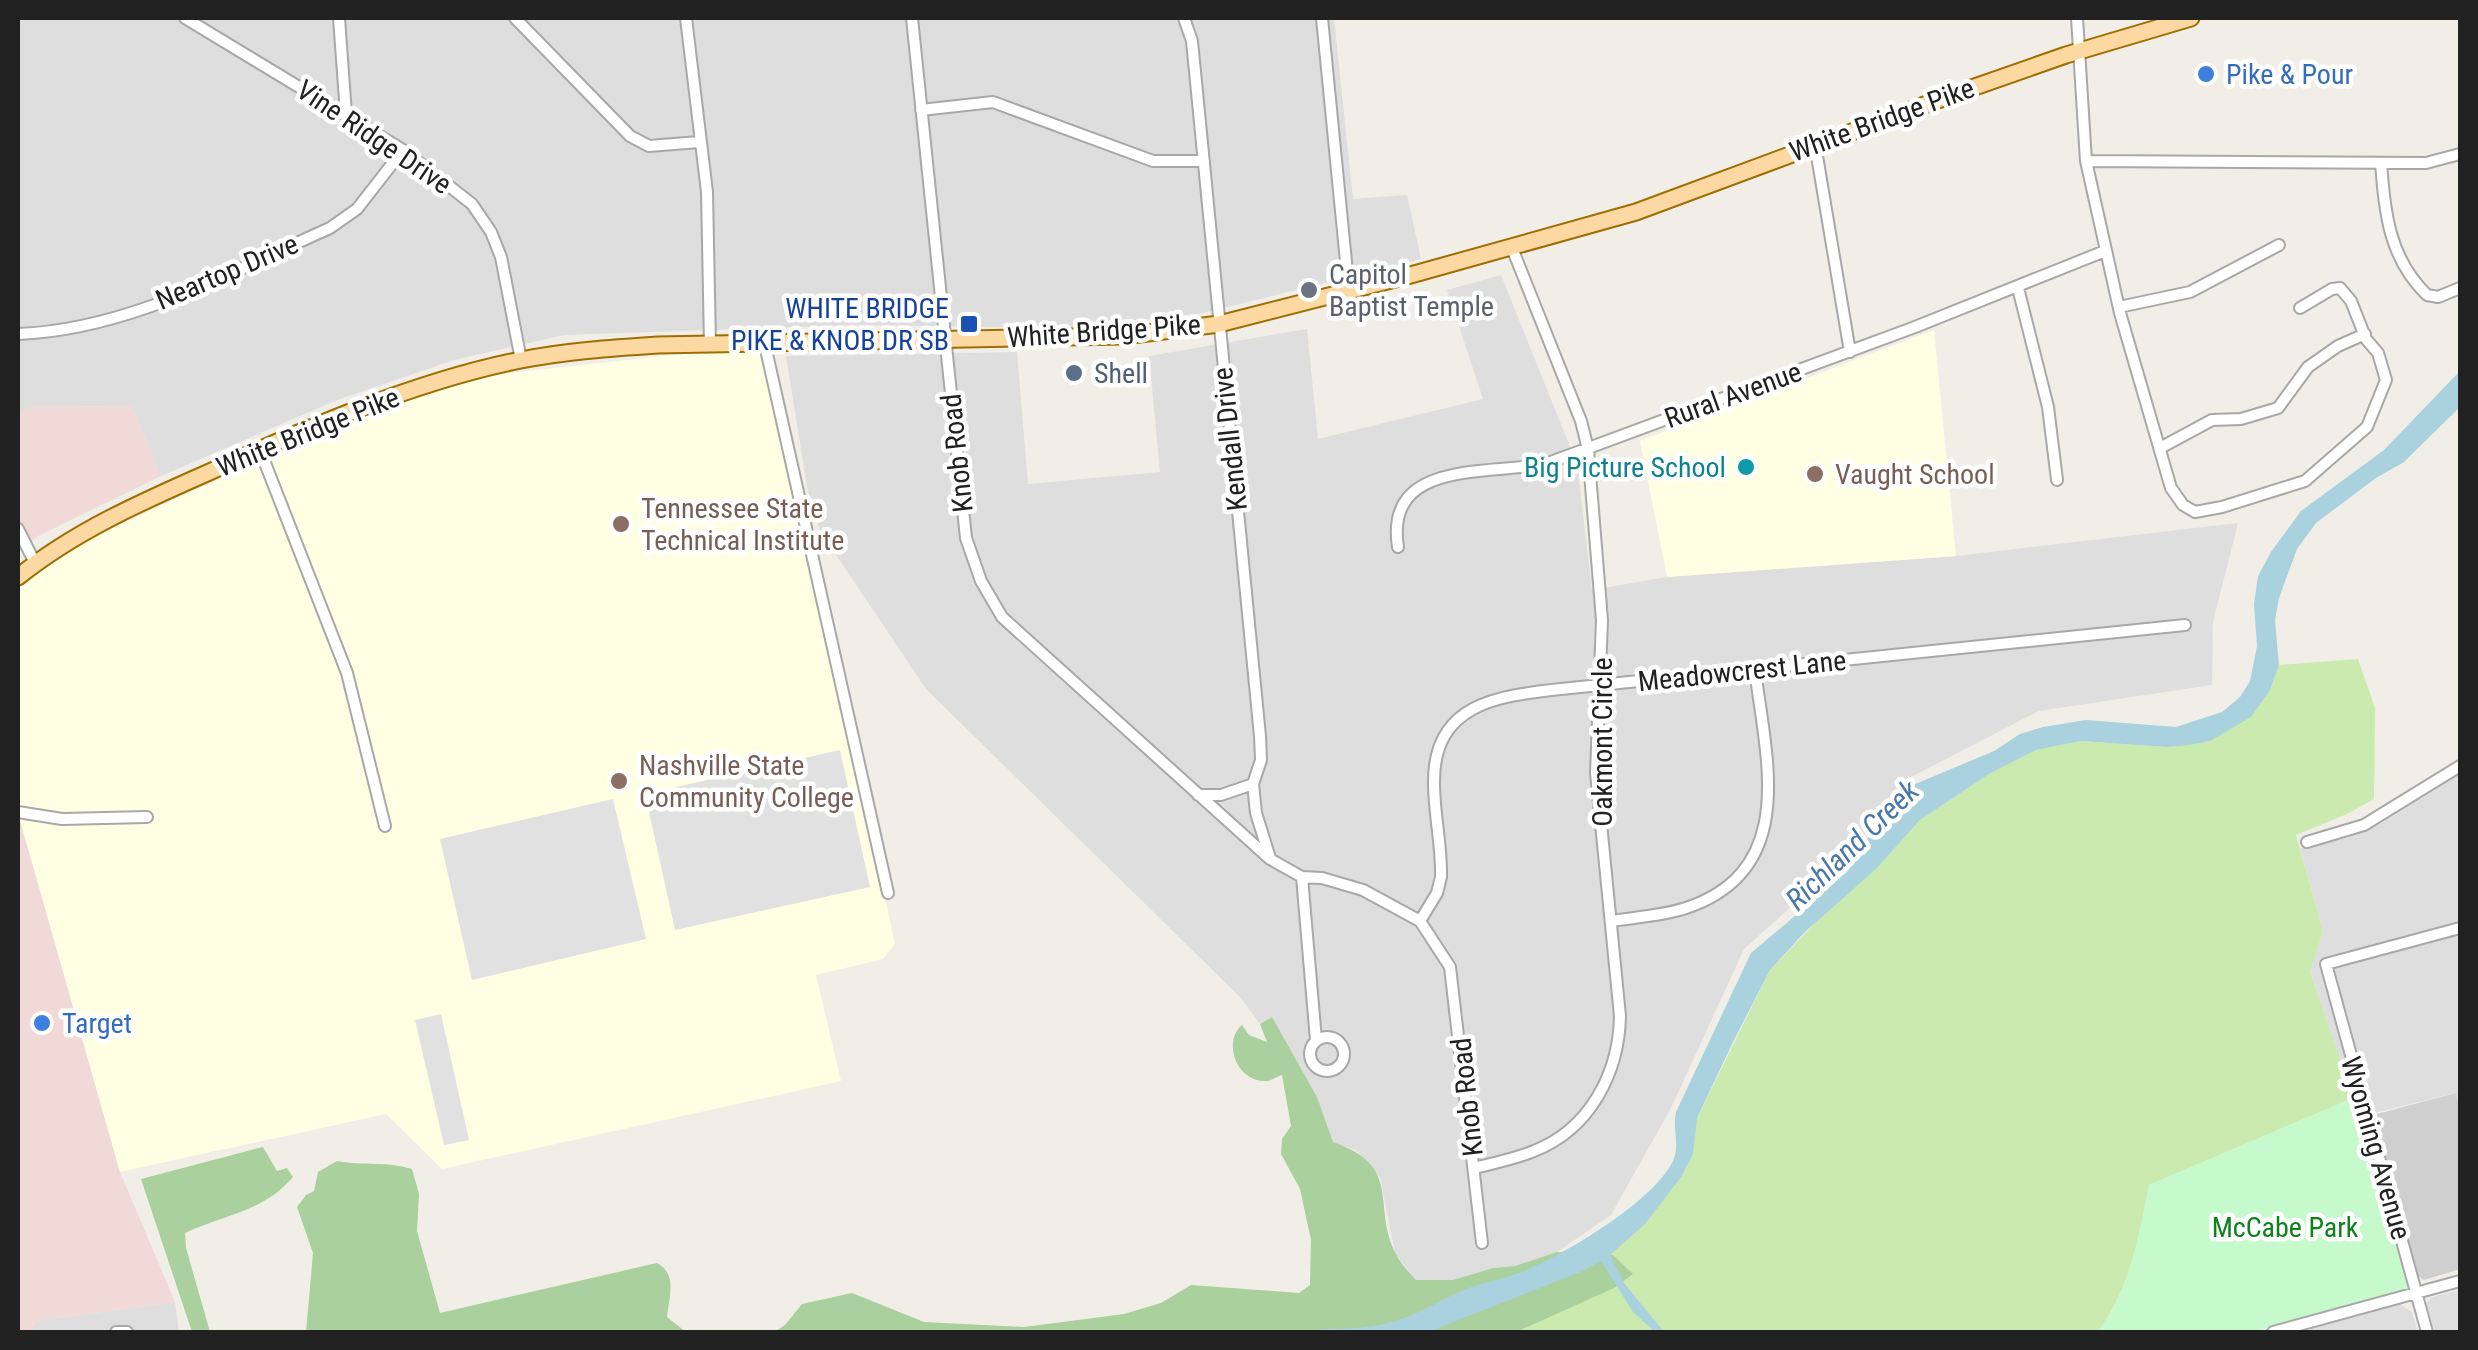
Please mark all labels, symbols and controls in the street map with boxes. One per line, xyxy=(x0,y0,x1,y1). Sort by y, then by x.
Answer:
place label: Pike & Pour xyxy=(2226,58,2353,91)
marker: Pike & Pour xyxy=(2195,63,2217,85)
street label: White Bridge Pike xyxy=(1785,71,1979,169)
street label: Vine Ridge Drive xyxy=(290,73,458,201)
street label: Neartop Drive xyxy=(151,227,303,317)
place label: Capitol Baptist Temple xyxy=(1329,258,1494,323)
marker: Capitol Baptist Temple xyxy=(1298,279,1320,301)
place label: WHITE BRIDGE PIKE & KNOB DR SB xyxy=(731,292,949,357)
street label: White Bridge Pike xyxy=(1006,308,1202,354)
marker: WHITE BRIDGE PIKE & KNOB DR SB xyxy=(958,313,980,335)
street label: Rural Avenue xyxy=(1660,355,1806,435)
place label: Shell xyxy=(1094,357,1148,390)
marker: Shell xyxy=(1063,362,1085,384)
street label: Kendall Drive xyxy=(1206,366,1254,512)
street label: White Bridge Pike xyxy=(212,380,404,484)
street label: Knob Road xyxy=(934,392,980,514)
place label: Big Picture School xyxy=(1524,451,1726,484)
marker: Big Picture School xyxy=(1735,456,1757,478)
place label: Vaught School xyxy=(1835,458,1995,491)
marker: Vaught School xyxy=(1804,463,1826,485)
place label: Tennessee State Technical Institute xyxy=(641,492,844,557)
marker: Tennessee State Technical Institute xyxy=(610,513,632,535)
street label: Meadowcrest Lane xyxy=(1636,644,1848,698)
street label: Oakmont Circle xyxy=(1586,657,1619,827)
place label: Nashville State Community College xyxy=(639,749,854,814)
marker: Nashville State Community College xyxy=(608,770,630,792)
water label: Richland Creek xyxy=(1778,772,1926,917)
place label: Target xyxy=(62,1007,132,1040)
marker: Target xyxy=(31,1012,53,1034)
street label: Knob Road xyxy=(1444,1036,1490,1158)
street label: Wyoming Avenue xyxy=(2334,1053,2418,1243)
park label: McCabe Park xyxy=(2212,1211,2359,1244)

